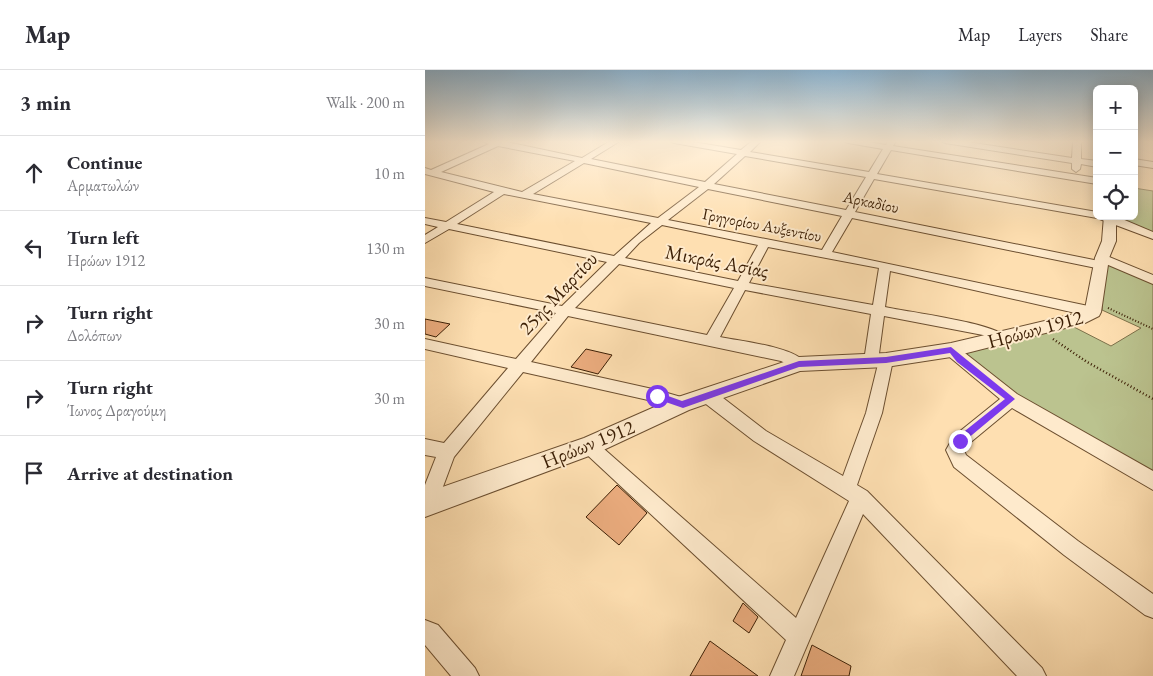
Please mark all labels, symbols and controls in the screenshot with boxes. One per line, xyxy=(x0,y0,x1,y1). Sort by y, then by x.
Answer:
text: Map xyxy=(25,19,70,50)
text: Map xyxy=(958,23,990,46)
text: Layers xyxy=(1018,23,1062,46)
text: Share xyxy=(1090,23,1128,46)
map controls xyxy=(1093,85,1138,220)
button: + xyxy=(1093,85,1138,130)
text: 3 min xyxy=(20,89,71,116)
text: Walk · 200 m xyxy=(326,92,405,113)
button: − xyxy=(1093,130,1138,175)
text: Continue xyxy=(67,150,142,175)
icon: ahead xyxy=(20,159,48,187)
text: 10 m xyxy=(374,163,405,184)
text: Αρματωλών xyxy=(67,175,139,196)
button: locate xyxy=(1093,175,1138,220)
street label: Αρκαδίου xyxy=(840,186,901,218)
street label: Γρηγορίου Αυξεντίου xyxy=(701,203,823,247)
text: Turn left xyxy=(67,225,139,250)
icon: left xyxy=(20,234,48,262)
text: 130 m xyxy=(366,238,405,259)
street label: Μικράς Ασίας xyxy=(663,238,771,284)
street label: 25ης Μαρτίου xyxy=(513,246,603,340)
text: Ηρώων 1912 xyxy=(67,250,145,271)
text: Turn right xyxy=(67,300,153,325)
street label: Ηρώων 1912 xyxy=(984,304,1086,354)
icon: right xyxy=(20,309,48,337)
text: 30 m xyxy=(374,313,405,334)
text: Δολόπων xyxy=(67,325,122,346)
text: Turn right xyxy=(67,375,153,400)
icon: right xyxy=(20,384,48,412)
route start xyxy=(646,385,669,408)
text: 30 m xyxy=(374,388,405,409)
text: Ίωνος Δραγούμη xyxy=(67,400,166,421)
street label: Ηρώων 1912 xyxy=(538,413,639,474)
route end xyxy=(949,430,972,453)
icon: arrive xyxy=(20,459,48,487)
text: Arrive at destination xyxy=(67,461,233,486)

